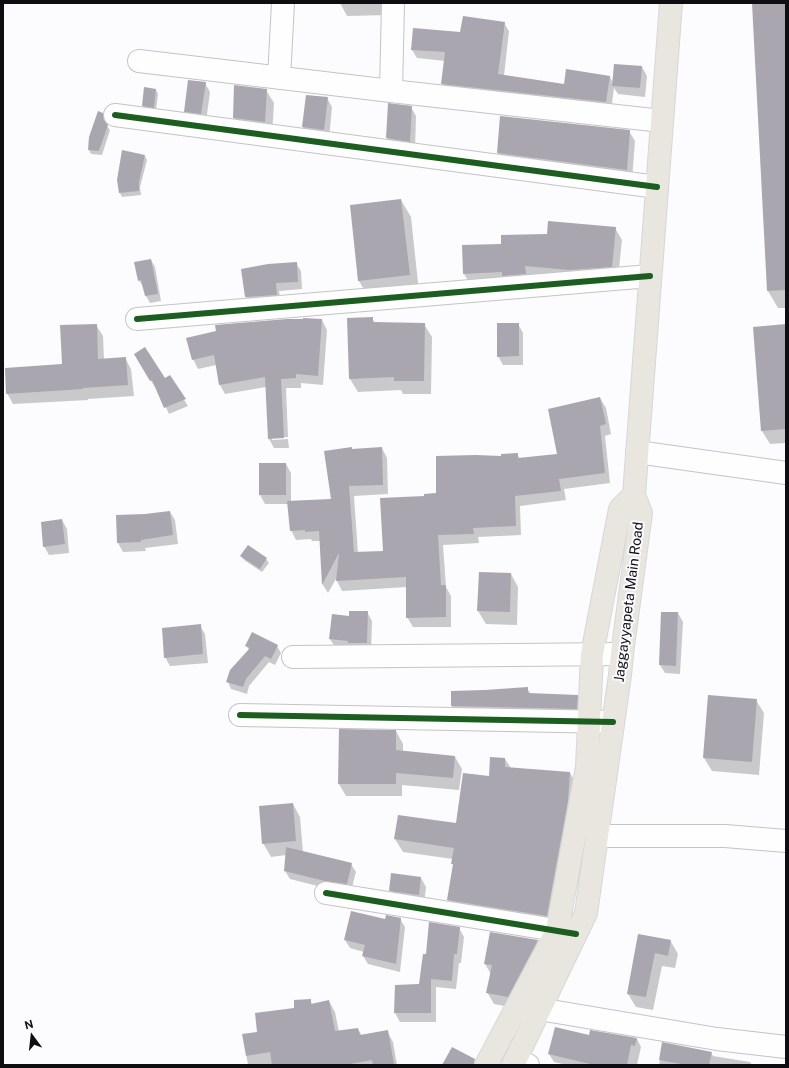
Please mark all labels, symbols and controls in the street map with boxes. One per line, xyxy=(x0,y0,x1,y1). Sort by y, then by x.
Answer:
street label: Jaggayyapeta Main Road xyxy=(611,521,647,683)
north arrow xyxy=(12,1016,52,1056)
text: N xyxy=(23,1018,35,1031)

